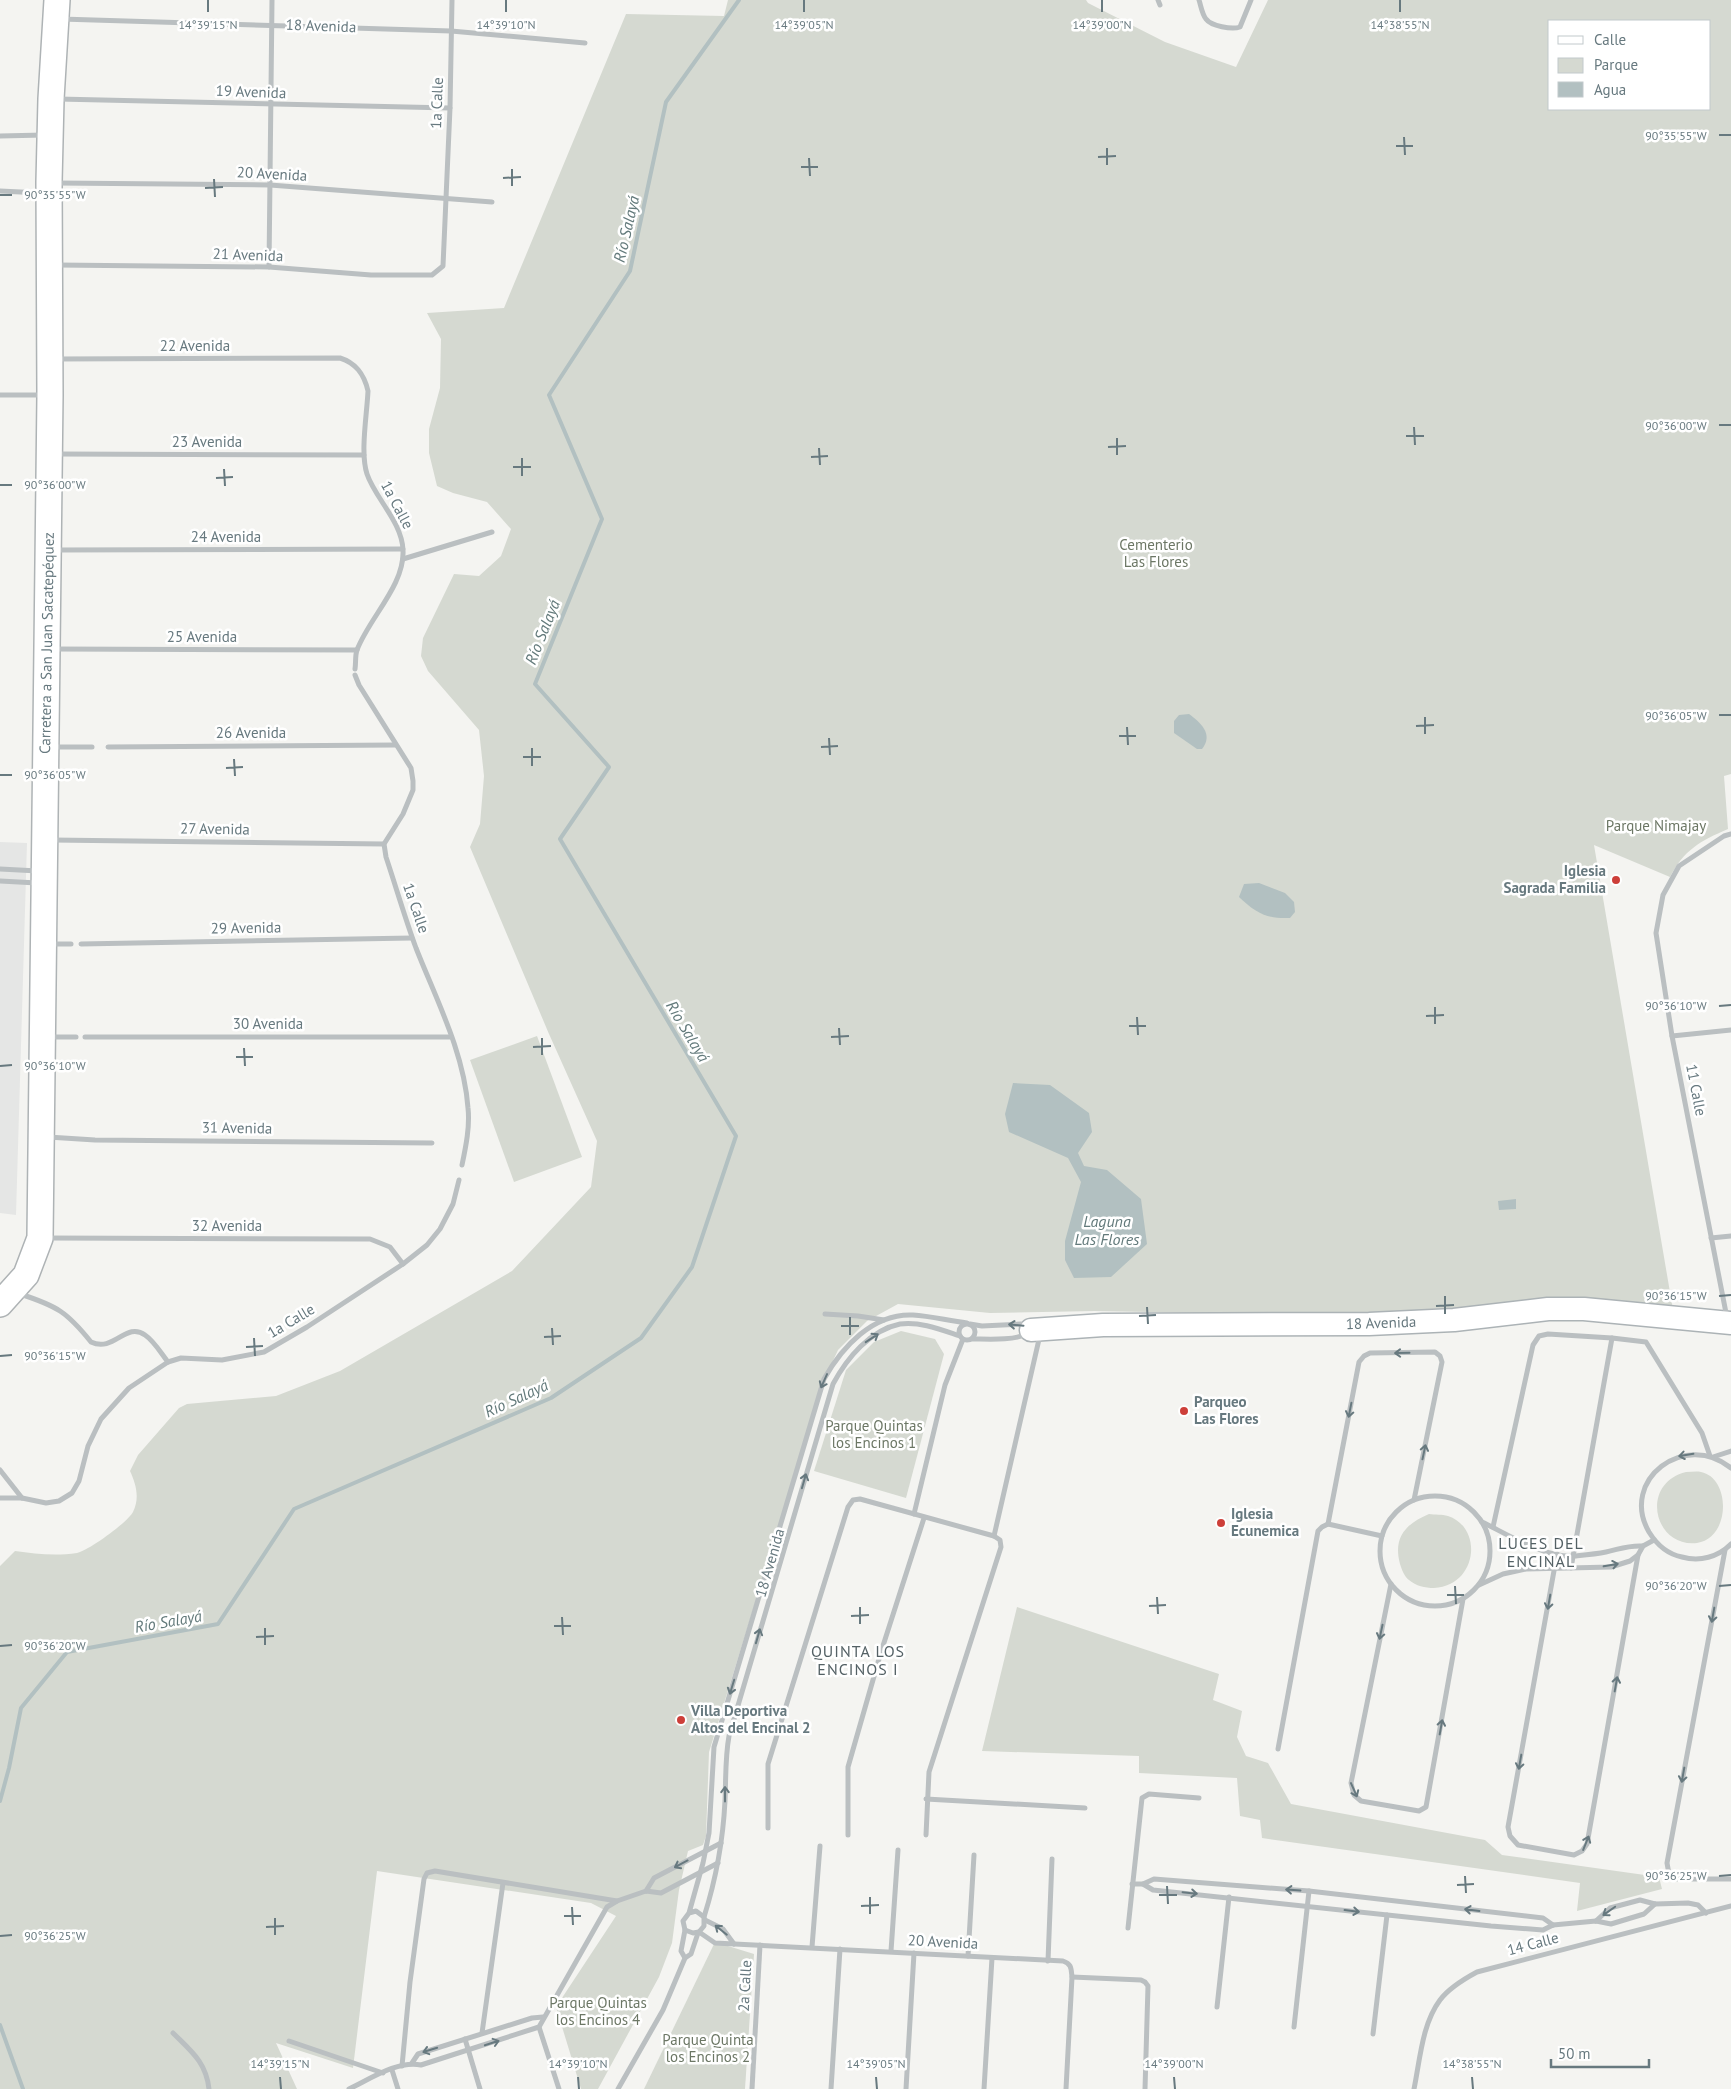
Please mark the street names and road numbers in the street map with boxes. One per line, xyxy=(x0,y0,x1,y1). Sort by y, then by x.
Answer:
street label: 18 Avenida xyxy=(285,15,357,36)
street label: 1a Calle xyxy=(426,77,447,129)
street label: 19 Avenida xyxy=(215,81,287,102)
street label: 20 Avenida xyxy=(236,162,308,185)
street label: 21 Avenida xyxy=(212,244,284,265)
street label: 22 Avenida xyxy=(160,336,230,355)
street label: 23 Avenida xyxy=(172,432,242,451)
street label: 1a Calle xyxy=(377,477,418,532)
street label: 24 Avenida xyxy=(191,527,261,546)
street label: Carretera a San Juan Sacatepéquez xyxy=(35,532,58,754)
street label: 25 Avenida xyxy=(167,627,237,646)
street label: 26 Avenida xyxy=(216,723,286,742)
street label: 27 Avenida xyxy=(180,818,250,839)
street label: 1a Calle xyxy=(399,880,434,935)
street label: 29 Avenida xyxy=(211,917,281,938)
street label: 30 Avenida xyxy=(233,1014,303,1033)
street label: 11 Calle xyxy=(1682,1062,1711,1117)
street label: 31 Avenida xyxy=(202,1117,272,1138)
street label: 32 Avenida xyxy=(192,1216,262,1235)
street label: 1a Calle xyxy=(264,1299,318,1342)
street label: 18 Avenida xyxy=(1345,1312,1417,1333)
street label: 18 Avenida xyxy=(751,1526,788,1599)
street label: 14 Calle xyxy=(1505,1928,1561,1959)
street label: 20 Avenida xyxy=(907,1930,979,1953)
street label: 2a Calle xyxy=(734,1960,755,2012)

